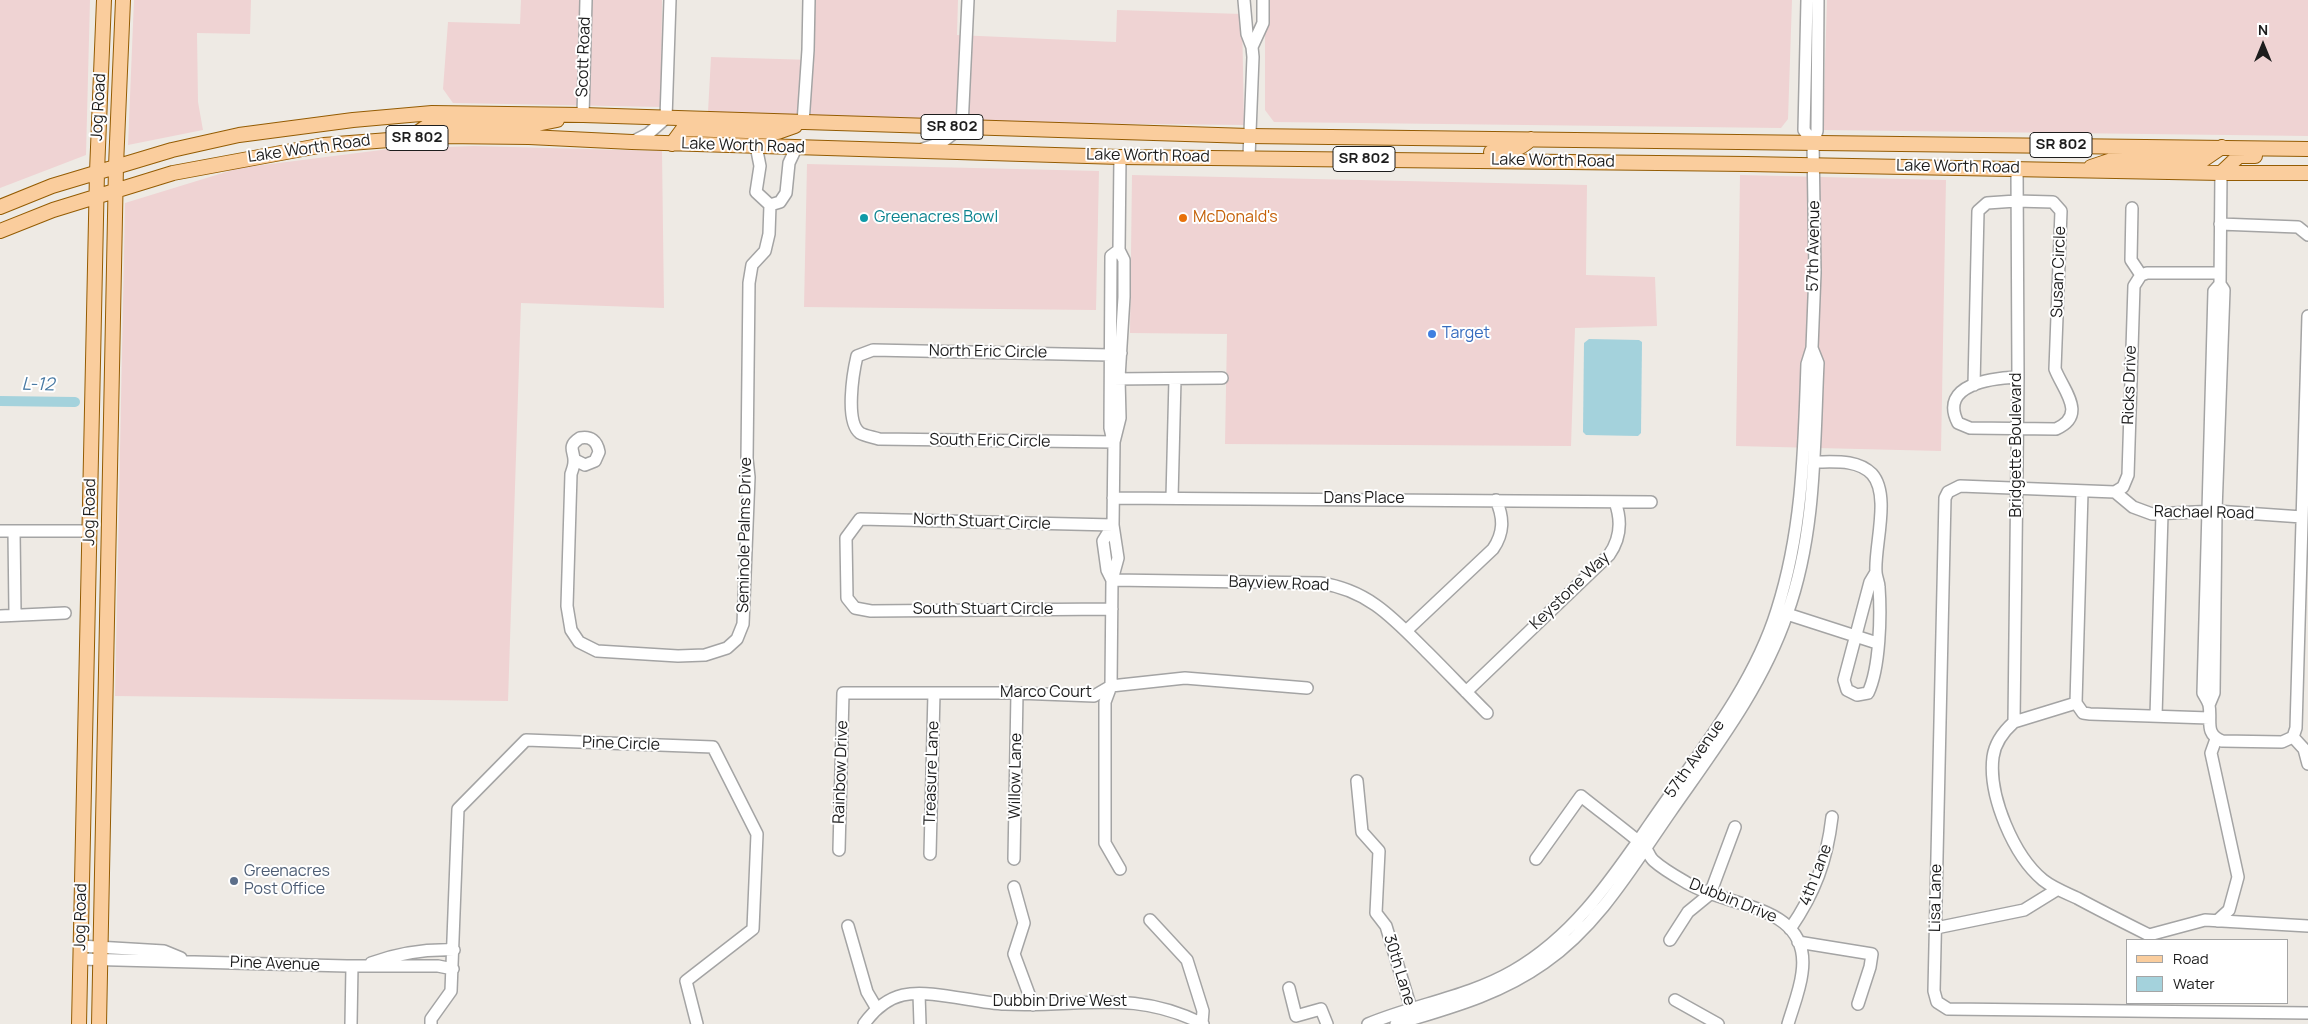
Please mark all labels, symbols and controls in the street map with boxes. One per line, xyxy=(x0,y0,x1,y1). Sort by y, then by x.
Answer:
street label: Scott Road xyxy=(573,16,595,98)
north arrow xyxy=(2238,20,2288,70)
text: N xyxy=(2258,20,2268,39)
street label: Jog Road xyxy=(88,73,110,141)
road number: SR 802 xyxy=(921,114,983,140)
road number: SR 802 xyxy=(386,126,448,150)
street label: Lake Worth Road xyxy=(246,131,372,167)
road number: SR 802 xyxy=(2030,132,2092,158)
street label: Lake Worth Road xyxy=(681,134,805,158)
street label: Lake Worth Road xyxy=(1086,145,1210,167)
road number: SR 802 xyxy=(1333,146,1395,172)
street label: Lake Worth Road xyxy=(1491,150,1615,172)
street label: Lake Worth Road xyxy=(1896,156,2020,178)
street label: 57th Avenue xyxy=(1804,200,1824,292)
place label: Greenacres Bowl xyxy=(874,208,998,228)
place label: McDonald's xyxy=(1193,208,1278,228)
marker: Greenacres Bowl xyxy=(858,212,870,224)
marker: McDonald's xyxy=(1177,212,1189,224)
street label: Susan Circle xyxy=(2048,226,2070,318)
place label: Target xyxy=(1442,324,1490,344)
marker: Target xyxy=(1426,328,1438,340)
street label: North Eric Circle xyxy=(929,341,1047,363)
street label: Ricks Drive xyxy=(2119,345,2141,425)
street label: Bridgette Boulevard xyxy=(2007,372,2027,518)
water label: L-12 xyxy=(22,374,54,396)
street label: South Eric Circle xyxy=(929,430,1051,452)
street label: Seminole Palms Drive xyxy=(734,457,756,613)
street label: Jog Road xyxy=(80,478,100,546)
street label: Dans Place xyxy=(1324,489,1404,509)
street label: Rachael Road xyxy=(2154,503,2254,523)
street label: North Stuart Circle xyxy=(913,510,1051,534)
street label: Keystone Way xyxy=(1526,548,1614,634)
street label: Bayview Road xyxy=(1228,573,1330,595)
street label: South Stuart Circle xyxy=(913,600,1053,620)
street label: Marco Court xyxy=(1000,683,1092,703)
street label: 57th Avenue xyxy=(1661,716,1729,802)
street label: Rainbow Drive xyxy=(830,720,852,824)
street label: Treasure Lane xyxy=(921,721,943,825)
street label: Pine Circle xyxy=(582,733,660,755)
street label: Willow Lane xyxy=(1006,733,1026,819)
street label: 4th Lane xyxy=(1795,841,1837,909)
place label: Greenacres Post Office xyxy=(244,862,330,900)
street label: Lisa Lane xyxy=(1926,864,1946,932)
marker: Greenacres Post Office xyxy=(228,875,240,887)
street label: Dubbin Drive xyxy=(1686,875,1780,927)
street label: Jog Road xyxy=(71,883,91,951)
street label: 30th Lane xyxy=(1379,932,1419,1008)
legend xyxy=(2126,939,2288,1004)
text: Road xyxy=(2173,948,2209,969)
street label: Pine Avenue xyxy=(230,953,320,975)
text: Water xyxy=(2173,973,2215,994)
street label: Dubbin Drive West xyxy=(993,992,1127,1012)

